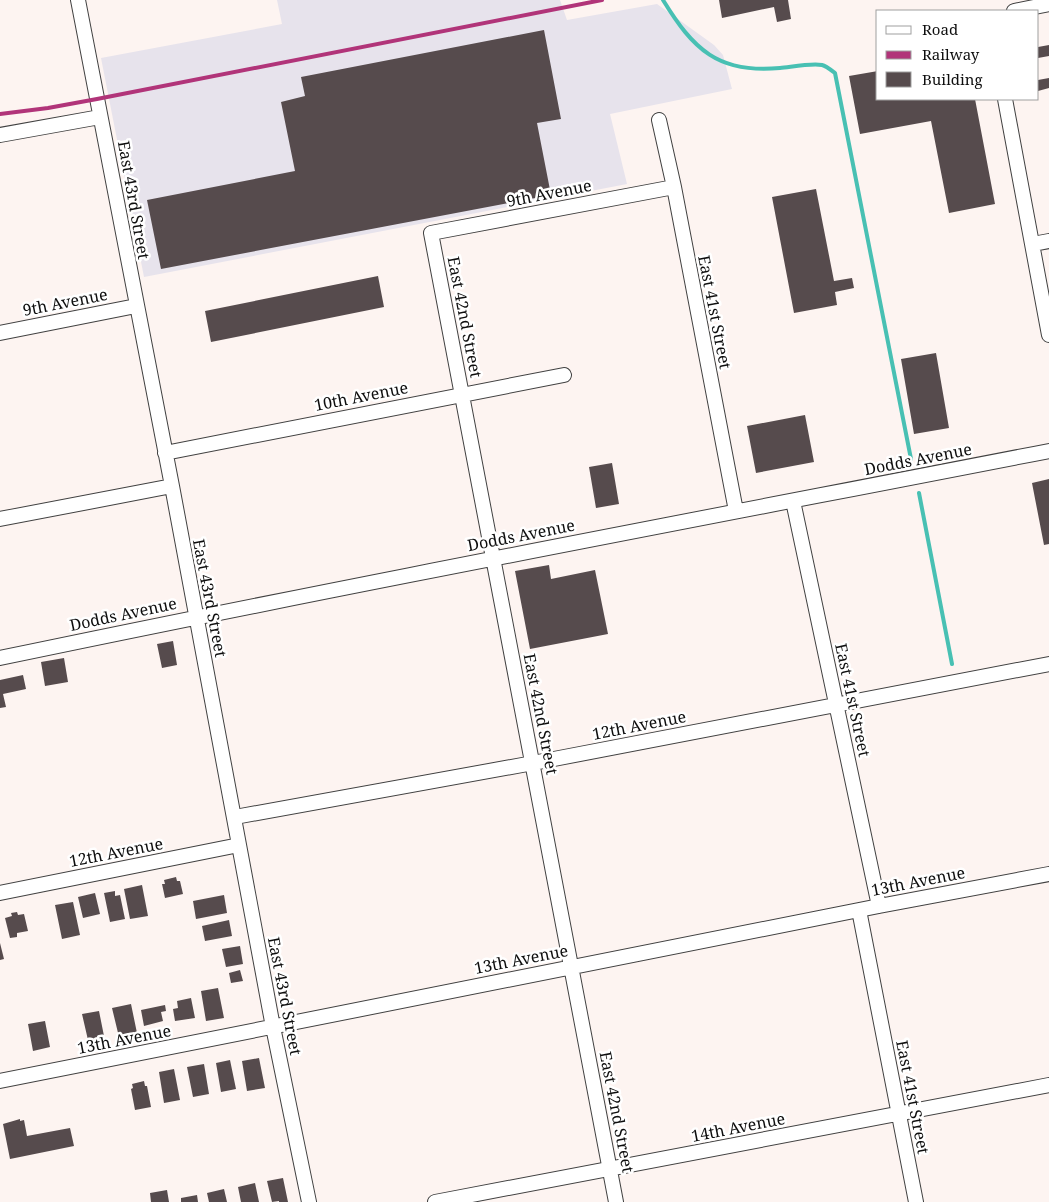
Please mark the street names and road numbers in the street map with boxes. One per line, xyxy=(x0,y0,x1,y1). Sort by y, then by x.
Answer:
street label: East 43rd Street xyxy=(113,139,155,261)
street label: 9th Avenue xyxy=(505,174,593,212)
street label: East 41st Street xyxy=(693,253,737,371)
street label: East 42nd Street xyxy=(442,255,488,380)
street label: 9th Avenue xyxy=(21,283,109,321)
street label: 10th Avenue xyxy=(312,376,410,416)
street label: Dodds Avenue xyxy=(862,438,974,480)
street label: Dodds Avenue xyxy=(465,514,577,556)
street label: East 43rd Street xyxy=(188,537,232,659)
street label: Dodds Avenue xyxy=(67,592,179,636)
street label: East 41st Street xyxy=(830,641,876,759)
street label: East 42nd Street xyxy=(518,652,564,777)
street label: 12th Avenue xyxy=(590,705,688,745)
street label: 12th Avenue xyxy=(67,832,165,872)
street label: 13th Avenue xyxy=(869,861,967,901)
street label: East 43rd Street xyxy=(263,935,307,1057)
street label: 13th Avenue xyxy=(472,939,570,979)
street label: 13th Avenue xyxy=(75,1019,173,1059)
street label: East 41st Street xyxy=(891,1038,935,1156)
street label: East 42nd Street xyxy=(594,1050,640,1175)
street label: 14th Avenue xyxy=(689,1107,787,1147)

